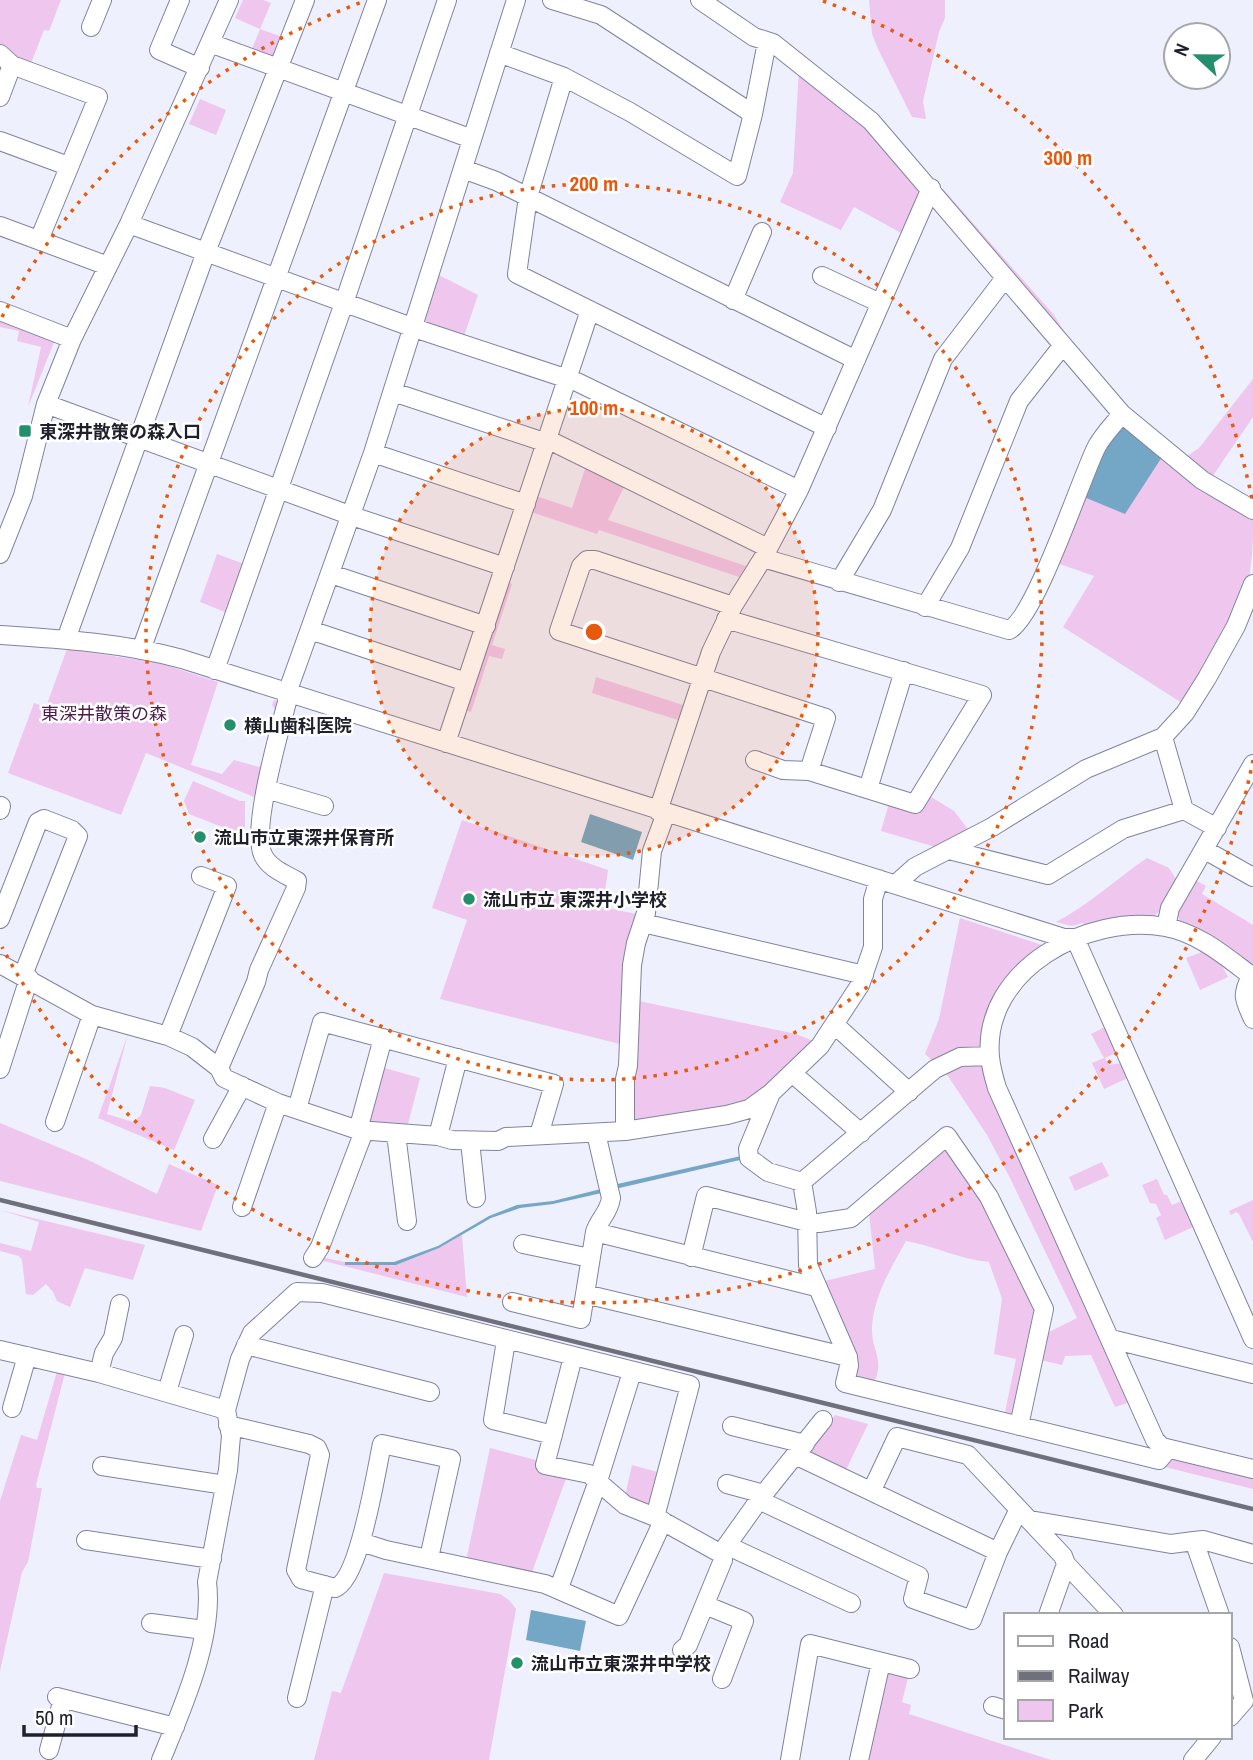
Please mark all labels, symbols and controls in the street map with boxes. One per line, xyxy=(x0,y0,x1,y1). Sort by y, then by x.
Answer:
north arrow xyxy=(1162,21,1232,91)
text: N xyxy=(1167,40,1195,60)
text: 300 m xyxy=(1044,143,1092,172)
text: 200 m xyxy=(570,169,618,198)
text: 100 m xyxy=(570,393,618,422)
place label: 東深井散策の森入口 xyxy=(39,419,201,444)
marker: 東深井散策の森入口 xyxy=(17,423,33,439)
centre of rings xyxy=(582,620,606,644)
park label: 東深井散策の森 xyxy=(41,701,167,726)
place label: 横山歯科医院 xyxy=(244,713,352,738)
marker: 横山歯科医院 xyxy=(222,717,238,733)
place label: 流山市立東深井保育所 xyxy=(214,825,394,850)
marker: 流山市立東深井保育所 xyxy=(192,829,208,845)
place label: 流山市立 東深井小学校 xyxy=(483,887,667,912)
marker: 流山市立 東深井小学校 xyxy=(461,891,477,907)
legend xyxy=(1004,1613,1232,1739)
text: Road xyxy=(1068,1626,1109,1655)
place label: 流山市立東深井中学校 xyxy=(531,1651,711,1676)
marker: 流山市立東深井中学校 xyxy=(509,1655,525,1671)
text: Railway xyxy=(1068,1661,1130,1690)
scale bar xyxy=(24,1694,136,1738)
text: Park xyxy=(1068,1696,1104,1725)
text: 50 m xyxy=(35,1703,73,1732)

